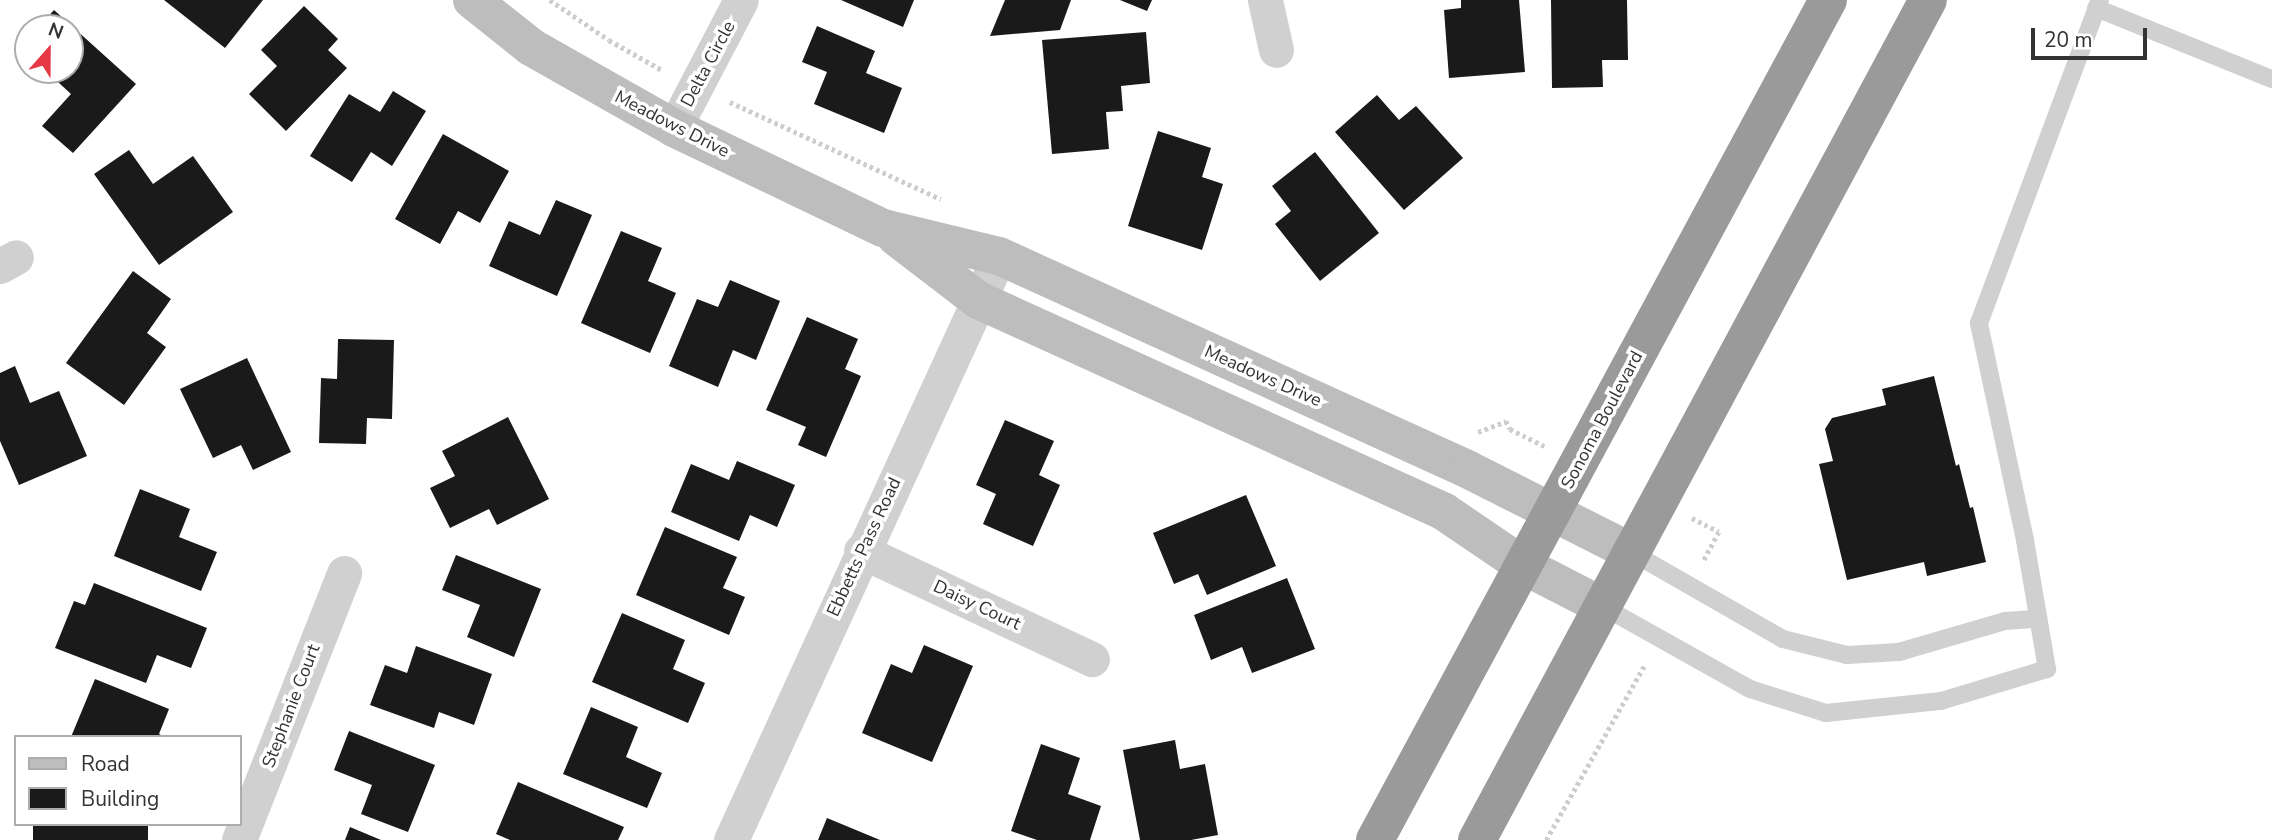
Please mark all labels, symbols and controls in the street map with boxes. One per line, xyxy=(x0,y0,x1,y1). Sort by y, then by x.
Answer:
north arrow xyxy=(14,14,84,84)
scale bar xyxy=(2034,14,2150,58)
text: N xyxy=(45,17,67,46)
street label: Delta Circle xyxy=(676,17,740,111)
text: 20 m xyxy=(2044,26,2093,54)
street label: Meadows Drive xyxy=(611,86,733,162)
street label: Meadows Drive xyxy=(1201,341,1325,411)
street label: Sonoma Boulevard xyxy=(1556,347,1648,493)
street label: Ebbetts Pass Road xyxy=(822,474,906,620)
street label: Daisy Court xyxy=(930,575,1024,635)
street label: Stephanie Court xyxy=(258,641,324,771)
legend xyxy=(14,735,242,826)
text: Road xyxy=(81,750,130,778)
text: Building xyxy=(81,785,159,813)

